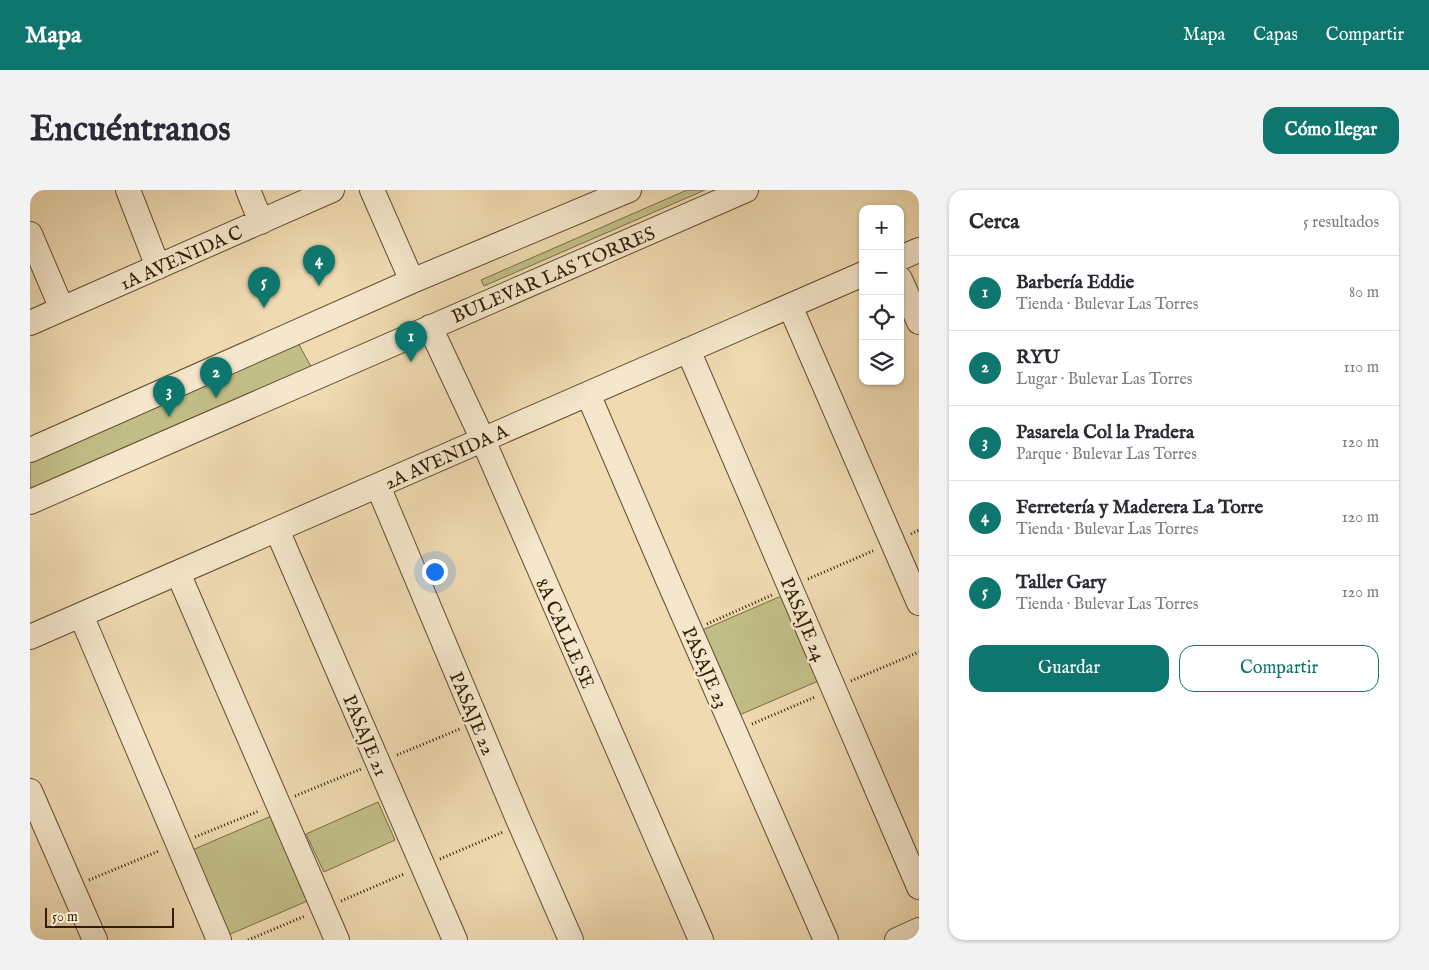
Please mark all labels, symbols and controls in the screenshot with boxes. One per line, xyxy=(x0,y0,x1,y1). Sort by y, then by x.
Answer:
text: Mapa xyxy=(25,20,81,51)
text: Mapa xyxy=(1183,24,1225,47)
text: Capas xyxy=(1253,24,1298,47)
text: Compartir xyxy=(1326,24,1404,47)
button: Cómo llegar xyxy=(1263,107,1399,154)
text: Encuéntranos xyxy=(30,108,230,153)
map controls xyxy=(859,205,904,385)
button: + xyxy=(859,205,904,250)
text: Cerca xyxy=(969,209,1019,236)
text: 5 resultados xyxy=(1303,213,1379,233)
street label: 1A AVENIDA C xyxy=(117,221,247,297)
street label: BULEVAR LAS TORRES xyxy=(448,222,659,330)
pin: 4 xyxy=(303,245,335,286)
button: − xyxy=(859,250,904,295)
pin: 5 xyxy=(248,267,280,308)
text: Barbería Eddie xyxy=(1016,271,1134,295)
text: 1 xyxy=(982,283,988,303)
text: 80 m xyxy=(1349,283,1379,303)
button: locate xyxy=(859,295,904,340)
text: Tienda · Bulevar Las Torres xyxy=(1016,295,1198,315)
pin: 1 xyxy=(395,321,427,362)
button: layers xyxy=(859,340,904,385)
text: RYU xyxy=(1016,346,1060,370)
pin: 2 xyxy=(200,357,232,398)
text: 2 xyxy=(981,358,989,378)
text: 110 m xyxy=(1343,358,1379,378)
text: Lugar · Bulevar Las Torres xyxy=(1016,370,1192,390)
pin: 3 xyxy=(153,376,185,417)
street label: 2A AVENIDA A xyxy=(381,419,513,496)
text: Pasarela Col la Pradera xyxy=(1016,421,1194,445)
text: 3 xyxy=(982,433,988,453)
text: 120 m xyxy=(1342,433,1379,453)
text: Parque · Bulevar Las Torres xyxy=(1016,445,1197,465)
text: Ferretería y Maderera La Torre xyxy=(1016,496,1263,520)
text: 4 xyxy=(981,508,989,528)
text: 120 m xyxy=(1342,508,1379,528)
text: Tienda · Bulevar Las Torres xyxy=(1016,520,1198,540)
your location xyxy=(422,559,448,585)
text: Taller Gary xyxy=(1016,571,1106,595)
street label: PASAJE 24 xyxy=(774,574,831,666)
street label: 8A CALLE SE xyxy=(529,575,599,693)
text: 5 xyxy=(982,583,988,603)
text: 120 m xyxy=(1342,583,1379,603)
text: Tienda · Bulevar Las Torres xyxy=(1016,595,1198,615)
street label: PASAJE 23 xyxy=(676,623,733,712)
button: Guardar xyxy=(969,645,1169,692)
button: Compartir xyxy=(1179,645,1379,692)
street label: PASAJE 22 xyxy=(443,668,500,759)
street label: PASAJE 21 xyxy=(336,691,392,780)
scale bar xyxy=(45,905,174,928)
text: 50 m xyxy=(52,908,78,926)

